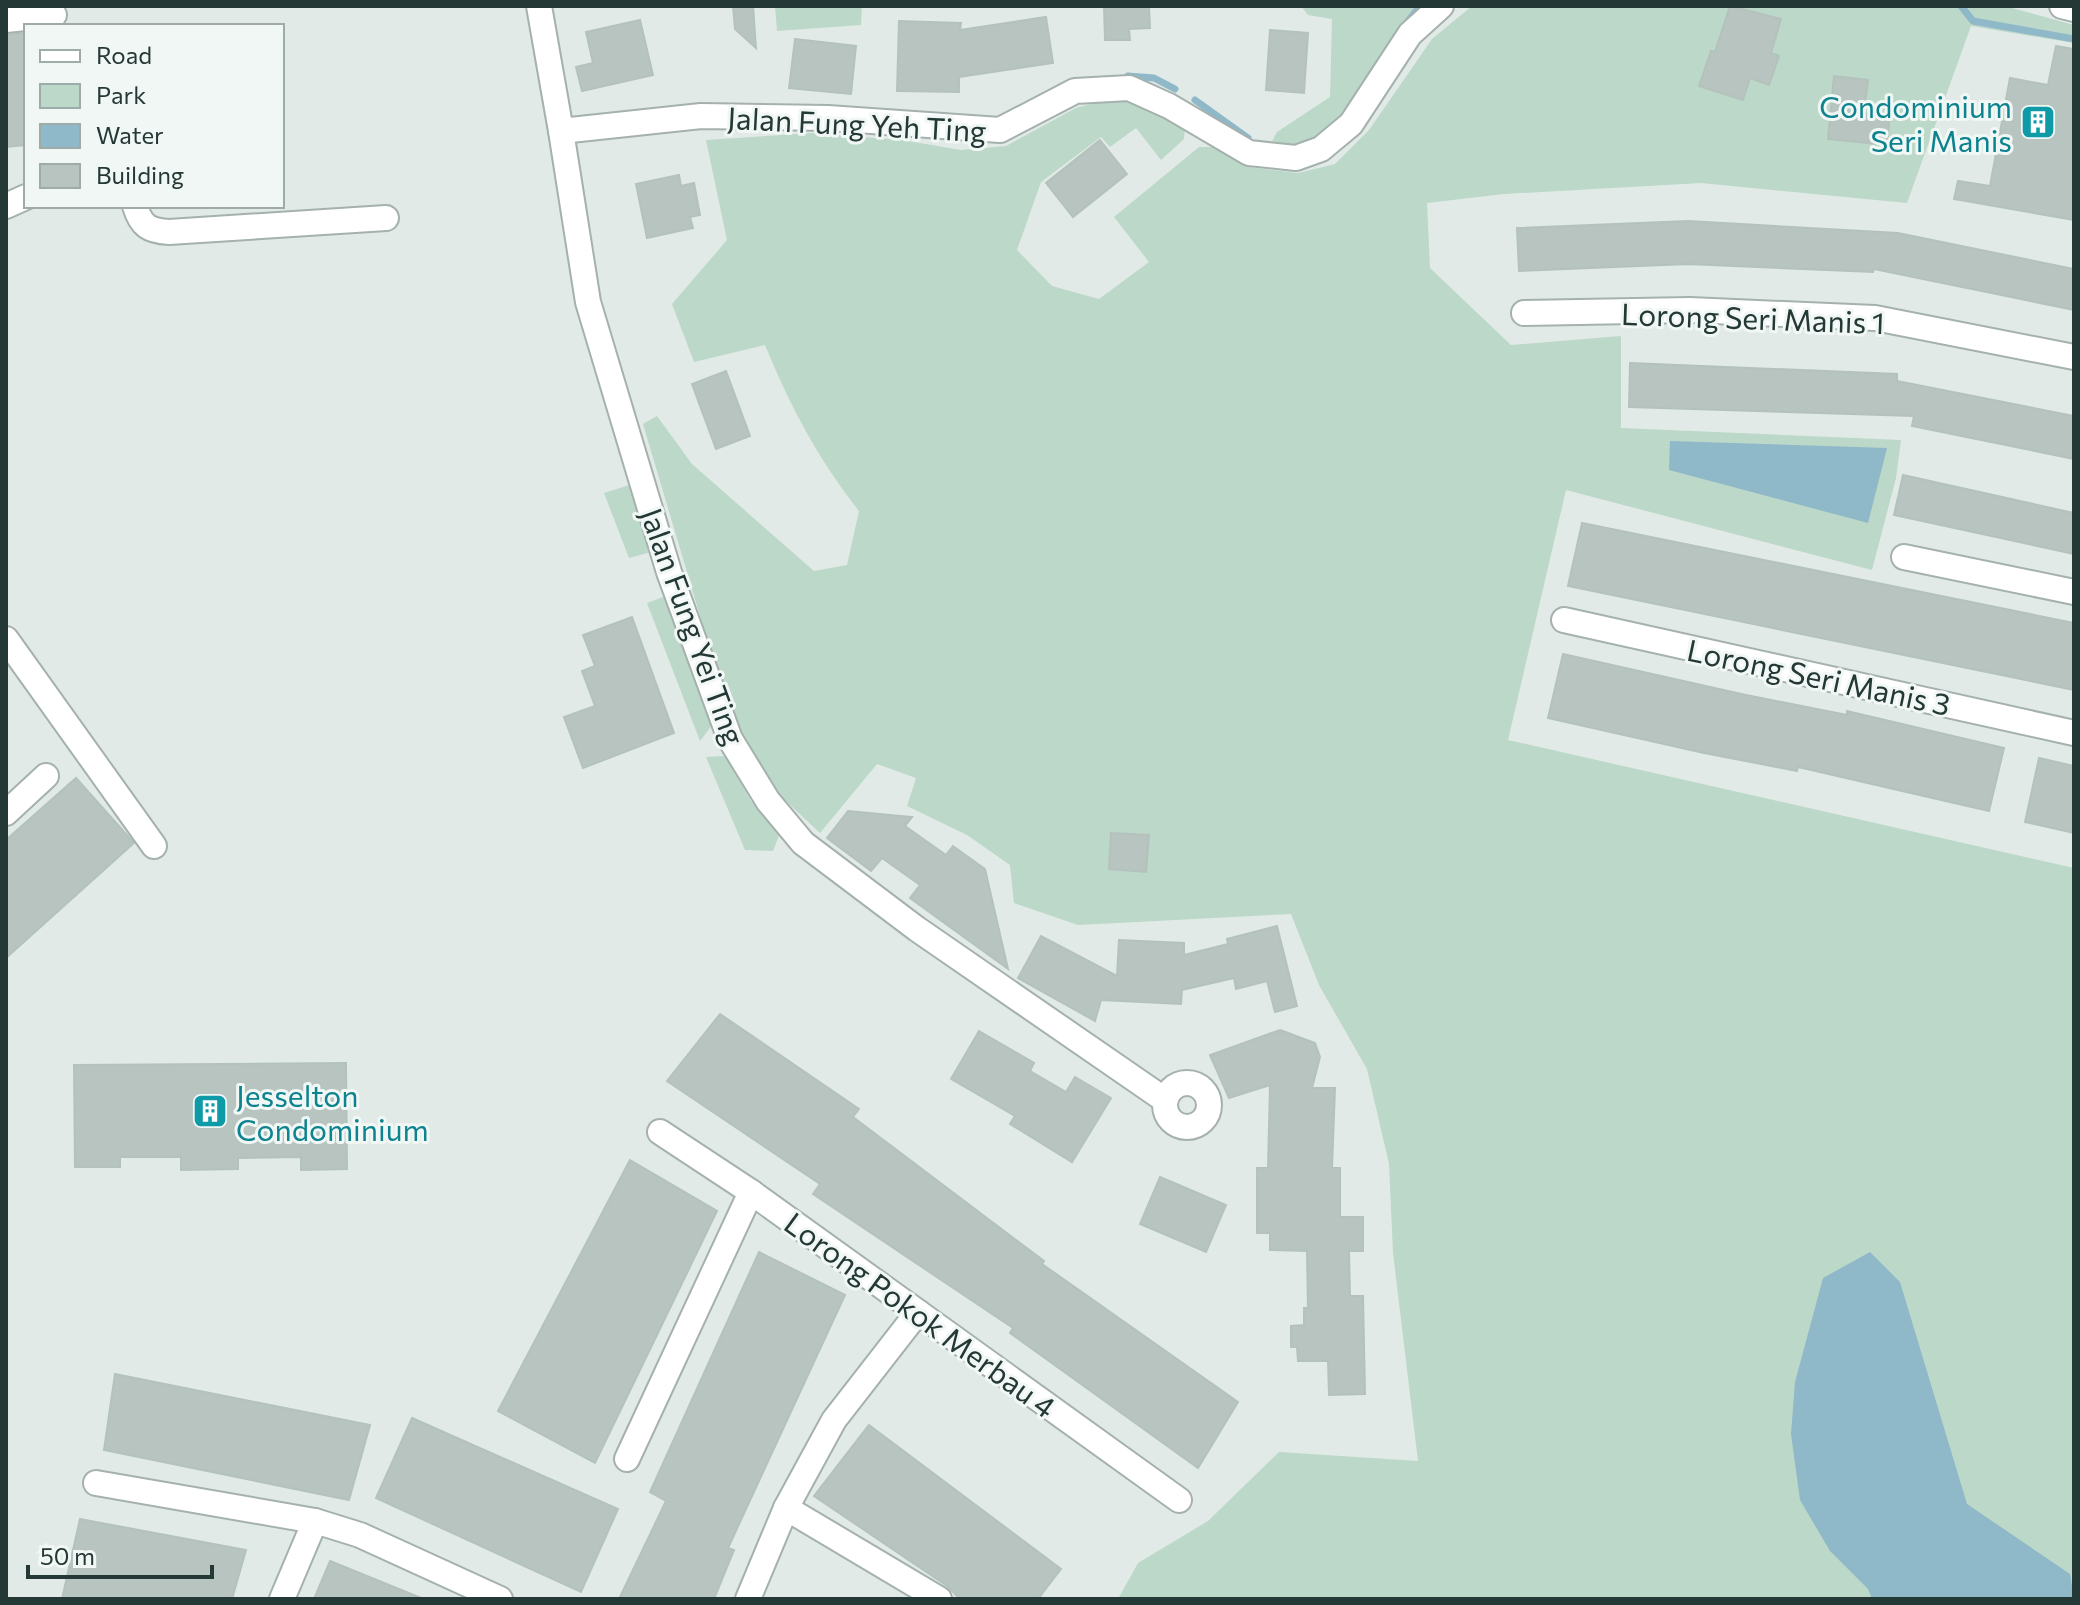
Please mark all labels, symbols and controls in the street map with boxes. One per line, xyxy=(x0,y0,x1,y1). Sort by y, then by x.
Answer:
legend xyxy=(24,24,284,208)
text: Road xyxy=(96,40,152,69)
text: Park xyxy=(96,80,146,109)
place label: Condominium Seri Manis xyxy=(1819,87,2012,158)
street label: Jalan Fung Yeh Ting xyxy=(727,98,987,148)
building icon: Condominium Seri Manis xyxy=(2019,103,2057,141)
text: Water xyxy=(96,120,164,149)
text: Building xyxy=(96,160,184,189)
street label: Lorong Seri Manis 1 xyxy=(1621,294,1885,340)
street label: Jalan Fung Yei Ting xyxy=(634,502,754,750)
street label: Lorong Seri Manis 3 xyxy=(1684,630,1954,722)
place label: Jesselton Condominium xyxy=(236,1076,429,1147)
building icon: Jesselton Condominium xyxy=(191,1092,229,1130)
street label: Lorong Pokok Merbau 4 xyxy=(778,1203,1064,1425)
scale bar xyxy=(28,1529,212,1579)
text: 50 m xyxy=(40,1541,95,1570)

